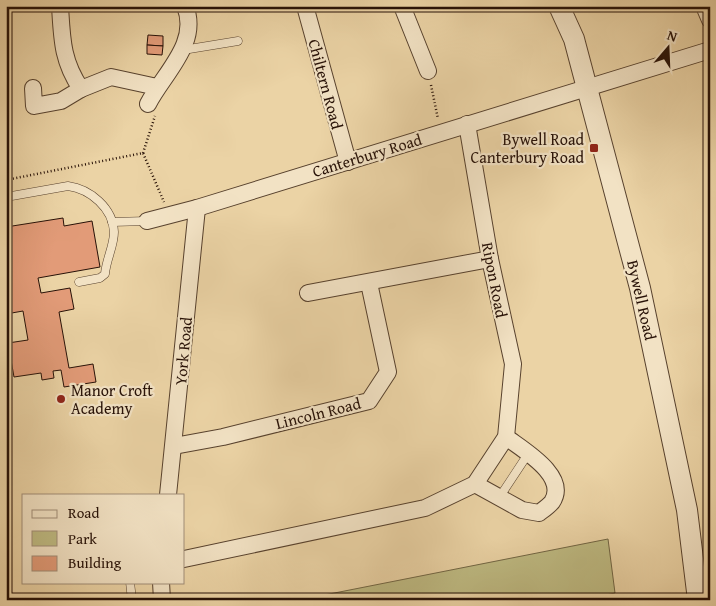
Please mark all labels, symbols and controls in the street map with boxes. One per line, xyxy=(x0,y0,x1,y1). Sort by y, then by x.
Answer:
north arrow xyxy=(644,22,694,72)
text: N xyxy=(665,25,681,47)
street label: Chiltern Road xyxy=(302,36,350,132)
street label: Canterbury Road xyxy=(309,127,425,183)
place label: Bywell Road Canterbury Road xyxy=(471,127,584,169)
marker: Bywell Road Canterbury Road xyxy=(588,142,600,154)
street label: Ripon Road xyxy=(476,240,514,320)
street label: Bywell Road xyxy=(621,258,663,343)
street label: York Road xyxy=(168,315,198,386)
place label: Manor Croft Academy xyxy=(71,378,153,420)
street label: Lincoln Road xyxy=(273,391,364,435)
marker: Manor Croft Academy xyxy=(55,393,67,405)
legend xyxy=(22,494,185,584)
text: Road xyxy=(68,502,99,523)
text: Park xyxy=(68,528,97,549)
text: Building xyxy=(68,552,122,573)

